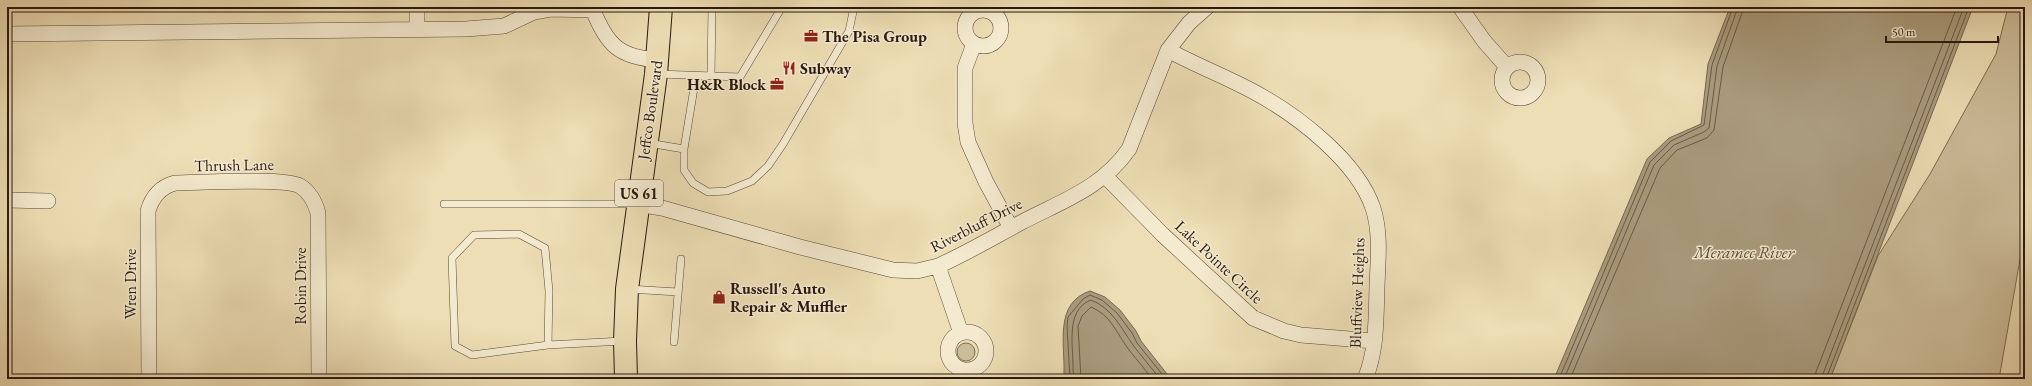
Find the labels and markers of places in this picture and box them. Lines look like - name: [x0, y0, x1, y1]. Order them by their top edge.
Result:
- place label: The Pisa Group: [822, 26, 927, 47]
- office icon: The Pisa Group: [803, 28, 819, 44]
- place label: Subway: [800, 58, 851, 79]
- restaurant icon: Subway: [781, 60, 797, 76]
- place label: H&R Block: [687, 74, 766, 95]
- office icon: H&R Block: [769, 76, 785, 92]
- place label: Russell's Auto Repair & Muffler: [730, 278, 848, 317]
- shop icon: Russell's Auto Repair & Muffler: [711, 289, 727, 305]

